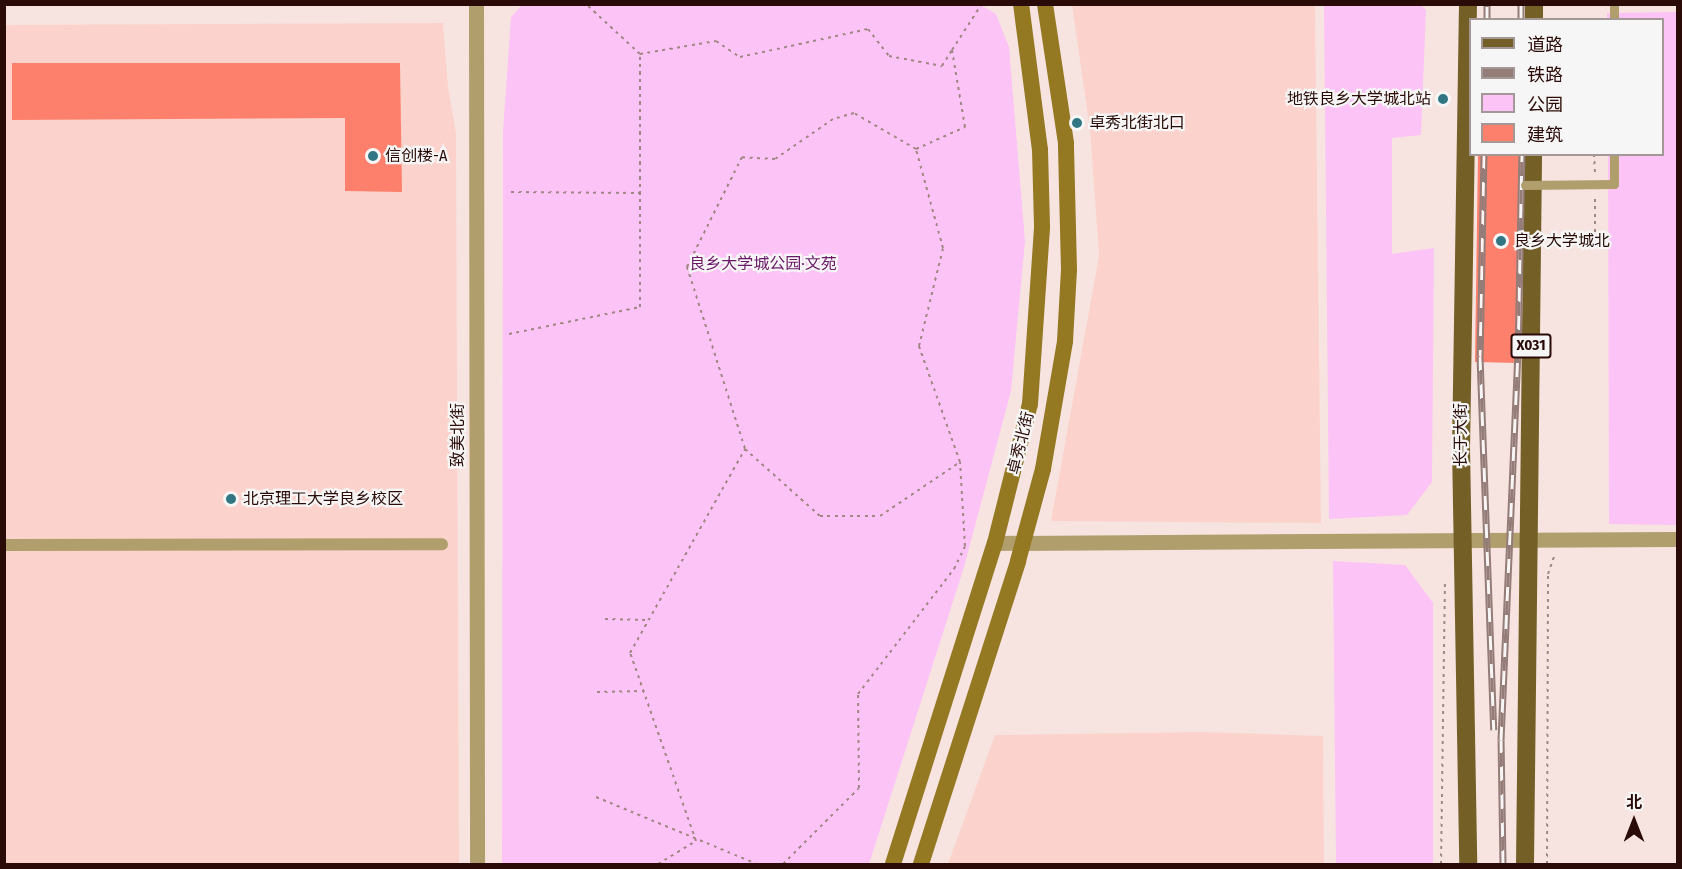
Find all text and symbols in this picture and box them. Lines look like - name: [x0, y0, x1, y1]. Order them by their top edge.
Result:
- legend: [1469, 18, 1664, 156]
- text: 道路: [1527, 34, 1563, 56]
- text: 铁路: [1527, 64, 1563, 86]
- place label: 地铁良乡大学城北站: [1287, 89, 1431, 109]
- marker: 地铁良乡大学城北站: [1436, 92, 1450, 106]
- text: 公园: [1527, 94, 1563, 116]
- place label: 卓秀北街北口: [1089, 113, 1185, 133]
- marker: 卓秀北街北口: [1070, 116, 1084, 130]
- text: 建筑: [1527, 124, 1563, 146]
- place label: 信创楼-A: [385, 146, 447, 166]
- marker: 信创楼-A: [366, 149, 380, 163]
- place label: 良乡大学城北: [1514, 231, 1610, 251]
- marker: 良乡大学城北: [1492, 232, 1510, 250]
- park label: 良乡大学城公园·文苑: [689, 254, 837, 274]
- road number: X031: [1510, 334, 1552, 358]
- street label: 致美北街: [448, 403, 468, 467]
- street label: 长于大街: [1451, 403, 1471, 467]
- street label: 卓秀北街: [1004, 410, 1038, 476]
- place label: 北京理工大学良乡校区: [243, 489, 403, 509]
- marker: 北京理工大学良乡校区: [224, 492, 238, 506]
- north arrow: [1604, 791, 1664, 851]
- text: 北: [1626, 793, 1642, 812]

